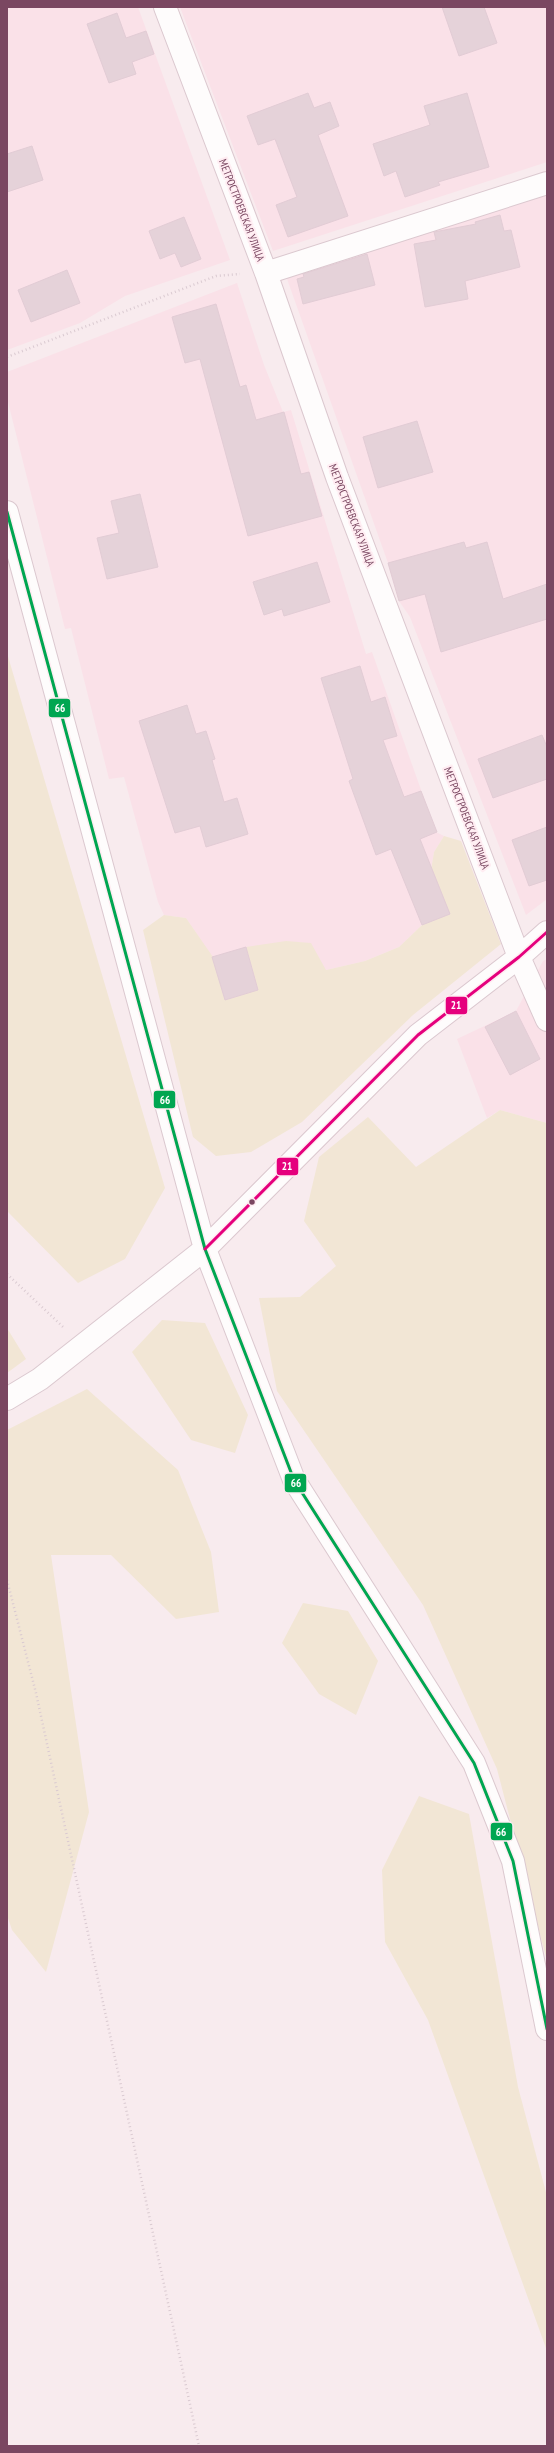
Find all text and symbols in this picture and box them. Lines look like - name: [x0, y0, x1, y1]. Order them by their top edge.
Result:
- street label: МЕТРОСТРОЕВСКАЯ УЛИЦА: [216, 157, 268, 264]
- street label: МЕТРОСТРОЕВСКАЯ УЛИЦА: [326, 462, 378, 569]
- line badge: 66: [48, 698, 71, 718]
- text: 66: [55, 701, 65, 715]
- street label: МЕТРОСТРОЕВСКАЯ УЛИЦА: [441, 765, 493, 872]
- line badge: 21: [445, 996, 468, 1015]
- text: 21: [451, 998, 461, 1012]
- line badge: 66: [153, 1090, 176, 1109]
- text: 66: [160, 1093, 170, 1107]
- line badge: 21: [276, 1157, 299, 1176]
- text: 21: [282, 1159, 292, 1173]
- unlabelled marker: [247, 1197, 257, 1207]
- line badge: 66: [284, 1473, 307, 1493]
- text: 66: [291, 1476, 301, 1490]
- line badge: 66: [490, 1822, 513, 1841]
- text: 66: [496, 1825, 506, 1839]

